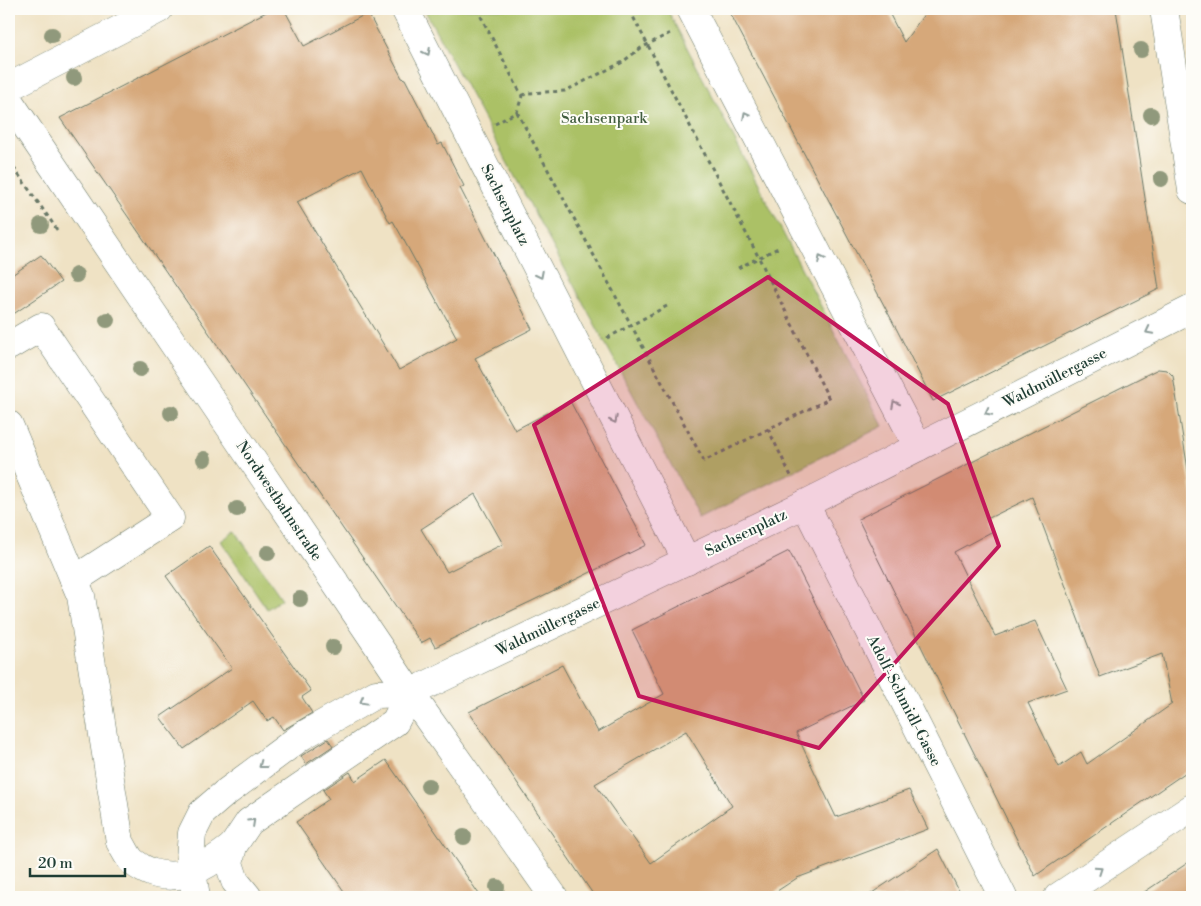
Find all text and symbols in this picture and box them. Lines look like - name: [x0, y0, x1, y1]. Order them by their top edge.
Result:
- one-way arrow: [421, 47, 431, 56]
- park label: Sachsenpark: [561, 109, 648, 128]
- one-way arrow: [742, 111, 752, 120]
- street label: Sachsenplatz: [476, 161, 534, 249]
- one-way arrow: [817, 256, 827, 265]
- one-way arrow: [534, 270, 545, 279]
- one-way arrow: [1145, 325, 1154, 335]
- street label: Waldmüllergasse: [999, 344, 1110, 413]
- one-way arrow: [891, 400, 901, 409]
- one-way arrow: [984, 406, 993, 416]
- one-way arrow: [608, 414, 618, 423]
- street label: Nordwestbahnstraße: [232, 437, 326, 565]
- street label: Sachsenplatz: [702, 505, 790, 561]
- street label: Waldmüllergasse: [492, 594, 603, 661]
- street label: Adolf-Schmidl-Gasse: [862, 631, 945, 770]
- one-way arrow: [359, 695, 368, 705]
- one-way arrow: [258, 759, 268, 768]
- one-way arrow: [246, 819, 255, 828]
- scale bar: [30, 846, 125, 878]
- text: 20 m: [38, 854, 73, 873]
- one-way arrow: [1093, 867, 1102, 877]

